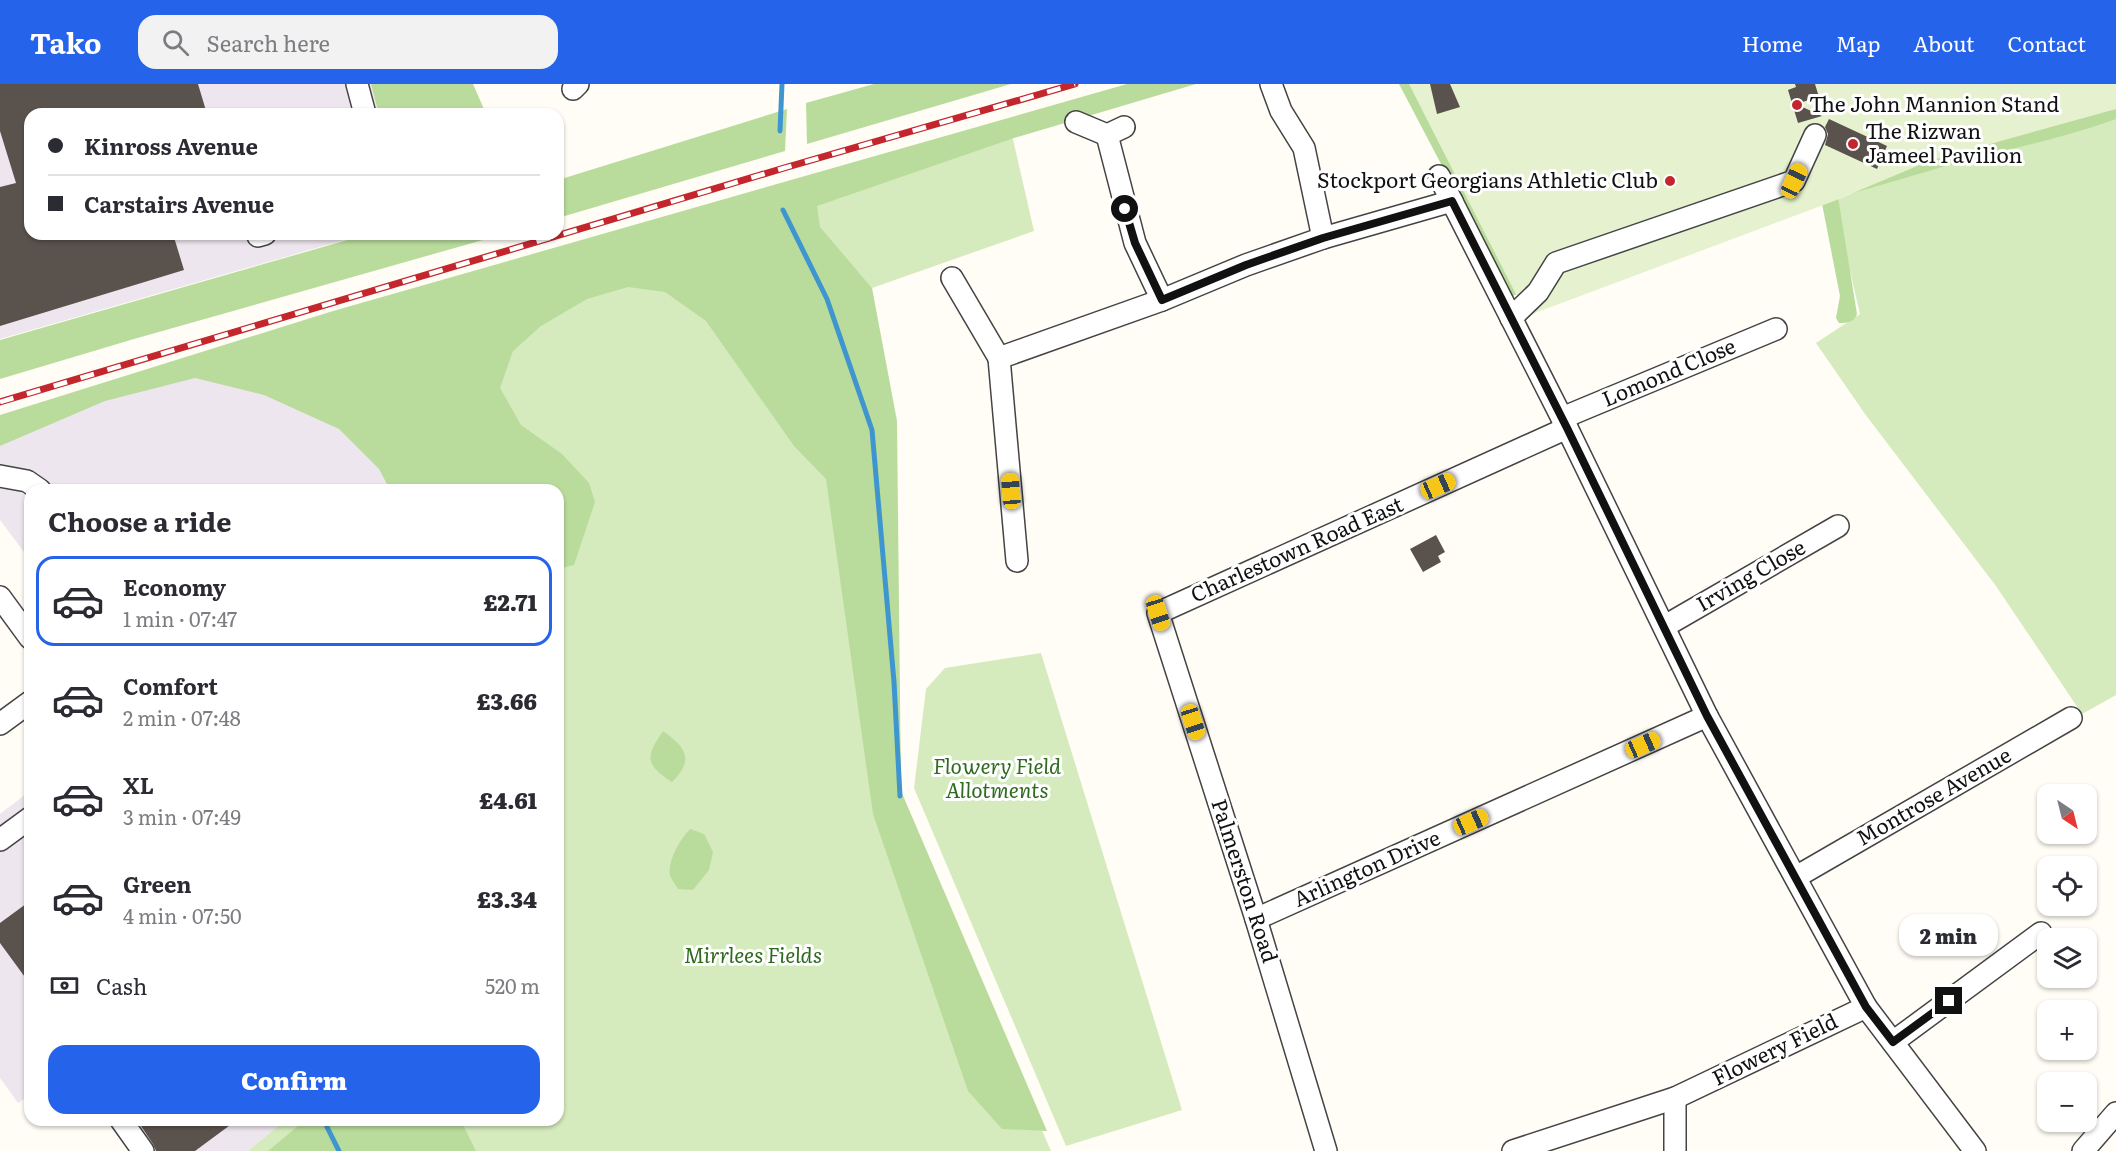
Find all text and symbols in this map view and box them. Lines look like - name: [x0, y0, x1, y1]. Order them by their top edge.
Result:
- search box: [138, 15, 558, 69]
- text: Tako: [30, 21, 102, 63]
- icon: search: [159, 26, 192, 59]
- text: Search here: [207, 26, 330, 59]
- text: Home: [1742, 27, 1803, 58]
- text: Map: [1836, 27, 1880, 58]
- text: About: [1913, 27, 1975, 58]
- text: Contact: [2008, 27, 2086, 58]
- place label: The John Mannion Stand: [1809, 87, 2060, 118]
- marker: The John Mannion Stand: [1790, 98, 1804, 112]
- place label: The Rizwan Jameel Pavilion: [1865, 114, 2023, 169]
- text: Kinross Avenue: [84, 129, 258, 162]
- marker: The Rizwan Jameel Pavilion: [1846, 137, 1860, 151]
- car: [1778, 161, 1810, 201]
- place label: Stockport Georgians Athletic Club: [1317, 163, 1658, 194]
- marker: Stockport Georgians Athletic Club: [1663, 174, 1677, 188]
- text: Carstairs Avenue: [84, 187, 274, 220]
- route start: [1111, 195, 1138, 222]
- street label: Lomond Close: [1596, 329, 1740, 413]
- car: [1418, 470, 1458, 502]
- car: [1000, 472, 1022, 510]
- street label: Charlestown Road East: [1185, 487, 1408, 609]
- text: Choose a ride: [48, 500, 231, 540]
- street label: Irving Close: [1689, 530, 1810, 618]
- text: Economy: [123, 570, 226, 603]
- icon: car: [51, 574, 105, 628]
- text: £2.71: [484, 585, 537, 618]
- car: [1144, 593, 1172, 633]
- text: 1 min · 07:47: [123, 603, 237, 633]
- text: Comfort: [123, 669, 218, 702]
- icon: car: [51, 673, 105, 727]
- text: £3.66: [476, 684, 537, 717]
- text: 2 min · 07:48: [123, 702, 241, 732]
- car: [1179, 702, 1207, 742]
- car: [1623, 729, 1663, 761]
- street label: Montrose Avenue: [1850, 738, 2016, 852]
- park label: Flowery Field Allotments: [933, 749, 1061, 804]
- text: XL: [123, 768, 154, 801]
- icon: car: [51, 772, 105, 826]
- text: £4.61: [479, 783, 537, 816]
- north arrow: [2037, 784, 2097, 844]
- map controls: [2037, 784, 2097, 1132]
- street label: Palmerston Road: [1205, 794, 1288, 966]
- text: 3 min · 07:49: [123, 801, 241, 831]
- car: [1451, 806, 1491, 838]
- street label: Arlington Drive: [1288, 820, 1445, 913]
- button: locate: [2037, 856, 2097, 916]
- text: Green: [123, 867, 192, 900]
- icon: car: [51, 871, 105, 925]
- text: £3.34: [477, 882, 537, 915]
- text: 4 min · 07:50: [123, 900, 242, 930]
- callout: 2 min: [1900, 914, 1998, 956]
- text: 2 min: [1920, 920, 1977, 950]
- button: layers: [2037, 928, 2097, 988]
- park label: Mirrlees Fields: [684, 938, 822, 969]
- icon: cash: [48, 969, 81, 1002]
- text: Cash: [96, 969, 147, 1002]
- text: 520 m: [485, 970, 540, 1000]
- route end: [1935, 987, 1962, 1014]
- button: +: [2037, 1000, 2097, 1060]
- street label: Flowery Field: [1706, 1004, 1842, 1092]
- button: Confirm: [48, 1045, 540, 1114]
- button: −: [2037, 1072, 2097, 1132]

